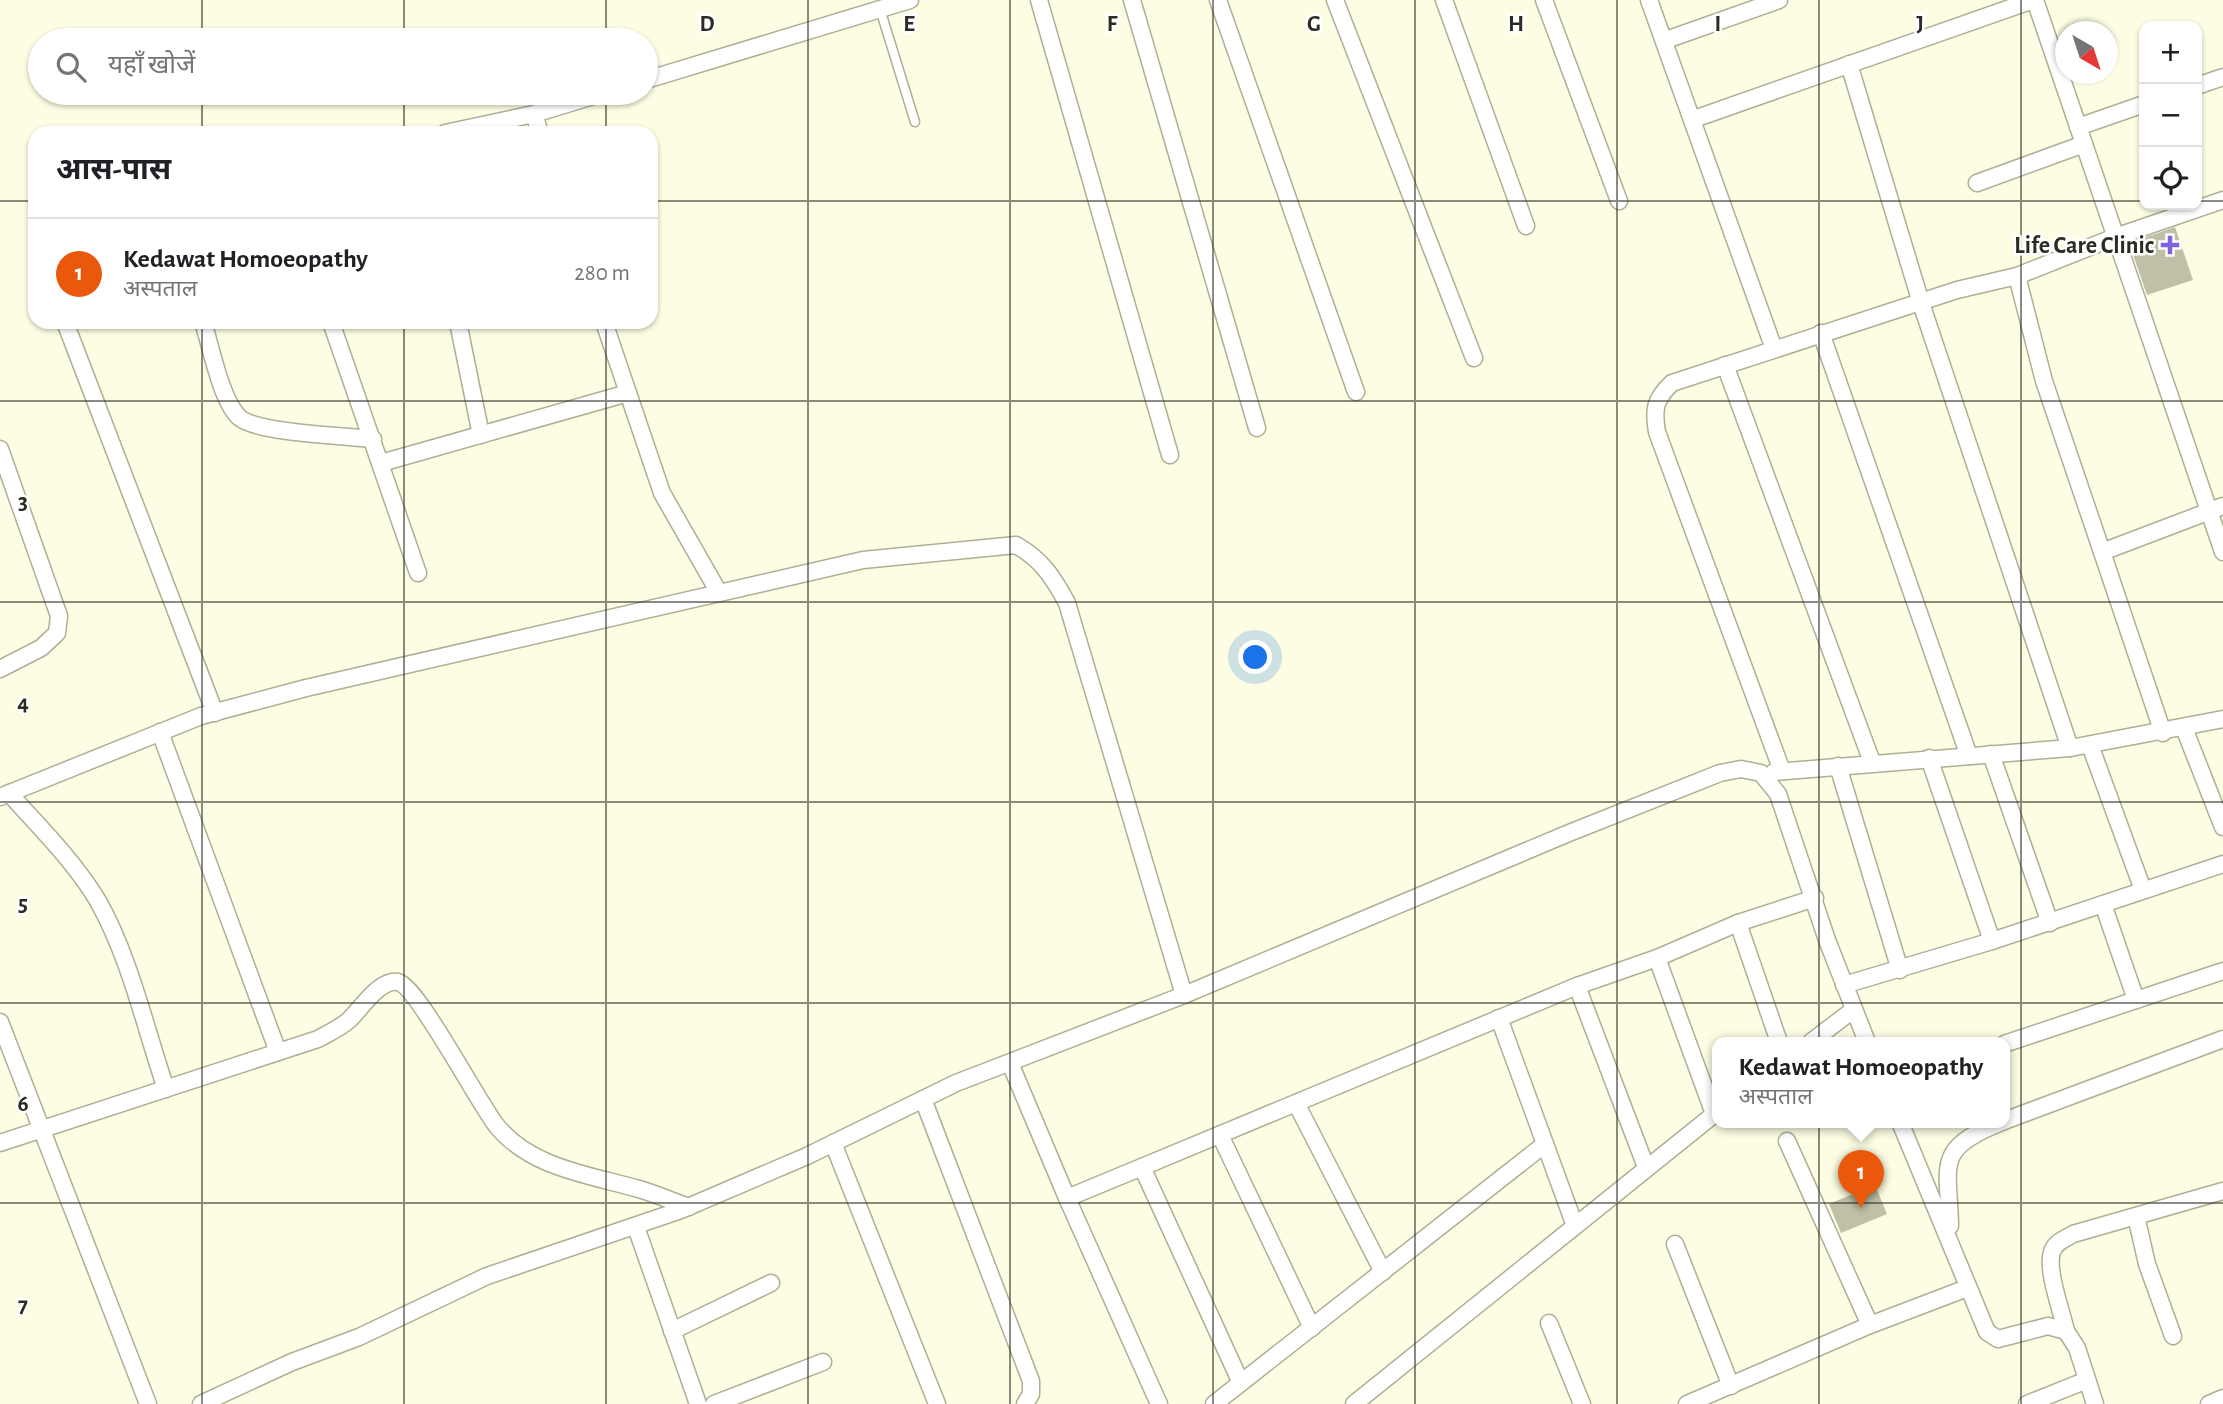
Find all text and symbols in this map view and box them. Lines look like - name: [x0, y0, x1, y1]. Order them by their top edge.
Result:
- text: D: [699, 13, 715, 36]
- text: E: [903, 13, 915, 36]
- text: F: [1107, 13, 1118, 36]
- text: G: [1307, 13, 1321, 36]
- text: H: [1508, 13, 1524, 36]
- text: I: [1715, 13, 1721, 36]
- text: J: [1916, 13, 1924, 36]
- north arrow: [2055, 21, 2118, 84]
- map controls: [2139, 21, 2202, 210]
- button: +: [2139, 21, 2202, 84]
- search box: [28, 28, 658, 105]
- icon: search: [52, 48, 90, 86]
- text: यहाँ खोजें: [108, 52, 195, 78]
- button: −: [2139, 84, 2202, 147]
- button: locate: [2139, 147, 2202, 210]
- text: आस-पास: [56, 155, 171, 185]
- place label: Life Care Clinic: [2014, 234, 2154, 258]
- marker: Life Care Clinic: [2160, 235, 2180, 255]
- text: Kedawat Homoeopathy: [123, 246, 368, 272]
- text: 1: [75, 262, 83, 285]
- text: 280 m: [574, 262, 630, 285]
- text: अस्पताल: [123, 278, 197, 301]
- text: 3: [18, 491, 28, 514]
- your location: [1238, 640, 1272, 674]
- text: 4: [17, 692, 29, 715]
- text: 5: [18, 893, 28, 916]
- popup: [1712, 1037, 2010, 1128]
- text: Kedawat Homoeopathy: [1739, 1054, 1983, 1080]
- text: अस्पताल: [1739, 1086, 1813, 1109]
- text: 6: [17, 1093, 29, 1116]
- pin: 1: [1838, 1150, 1884, 1208]
- text: 7: [18, 1294, 28, 1317]

